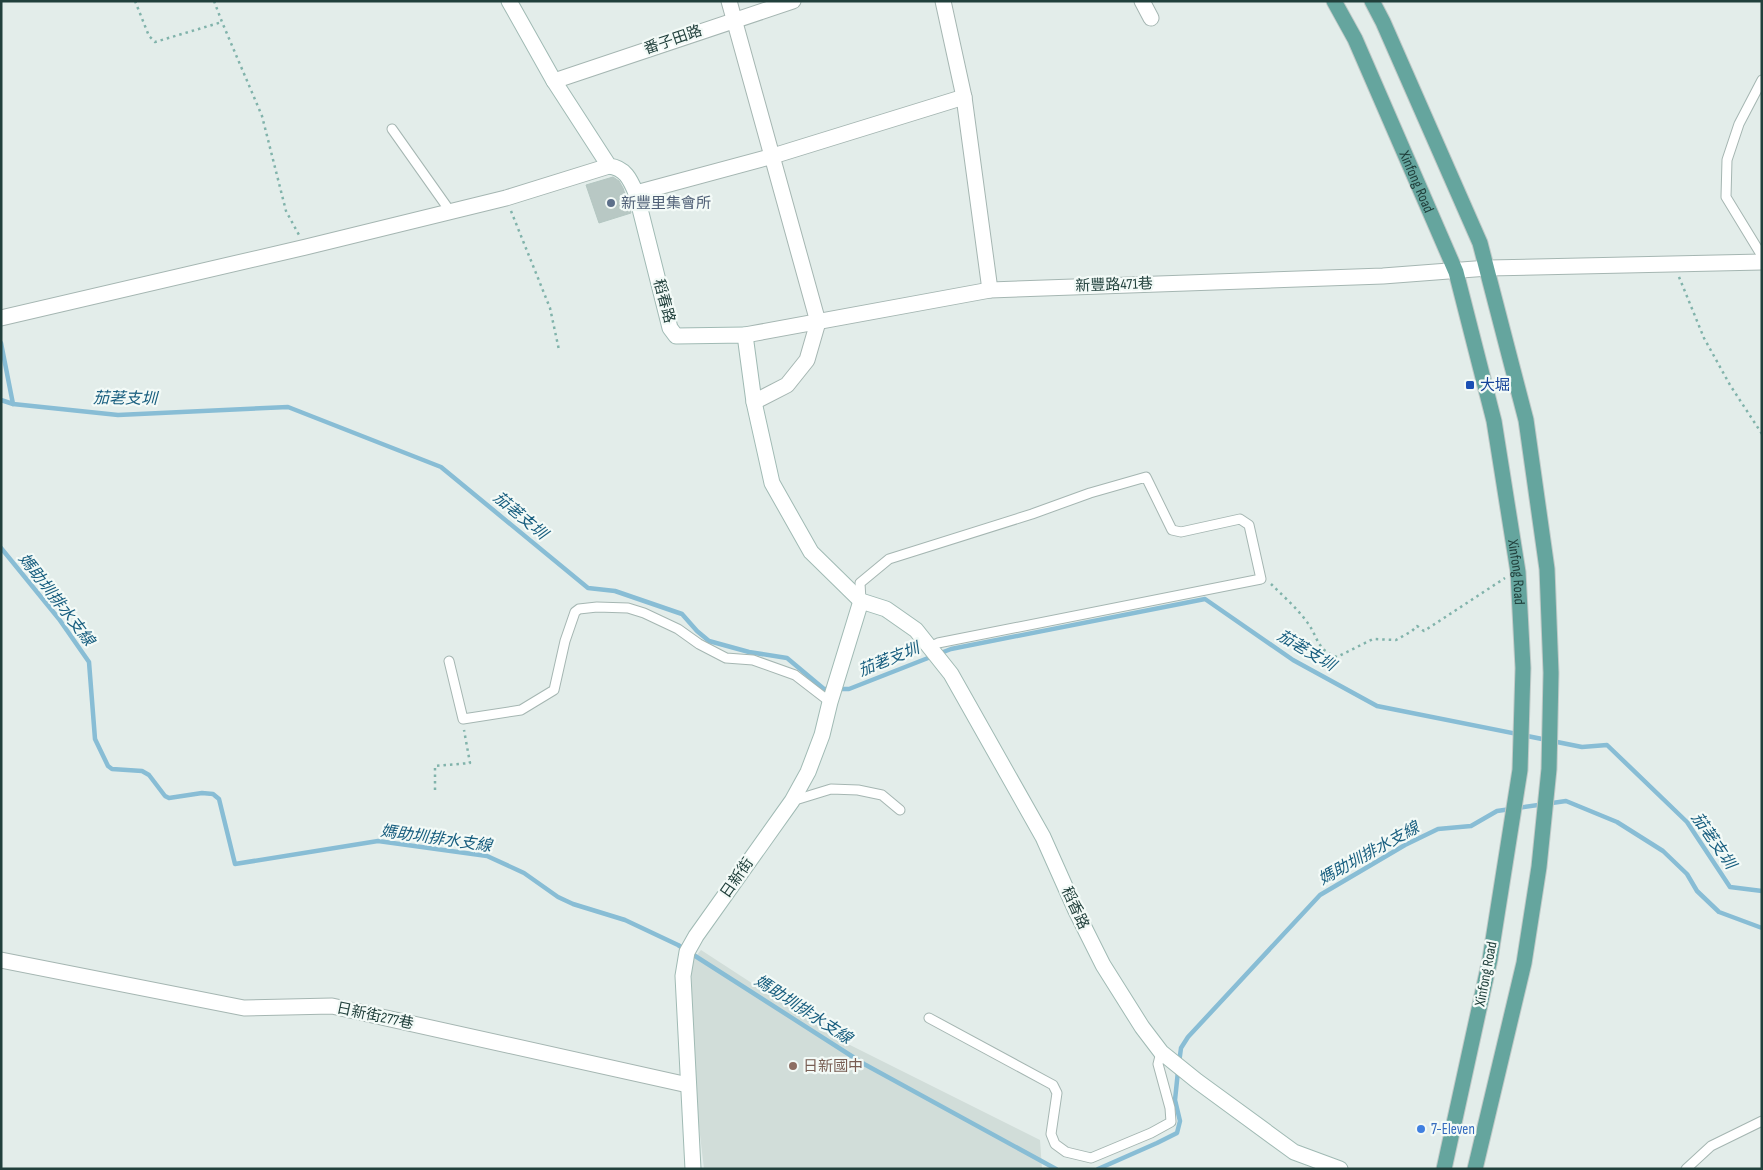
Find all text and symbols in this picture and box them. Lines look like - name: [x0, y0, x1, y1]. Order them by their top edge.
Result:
- street label: 番子田路: [642, 21, 704, 59]
- street label: Xinfong Road: [1395, 147, 1439, 216]
- place label: 新豐里集會所: [621, 194, 711, 213]
- marker: 新豐里集會所: [605, 197, 617, 209]
- street label: 新豐路471巷: [1075, 274, 1153, 296]
- street label: 稻春路: [649, 277, 679, 325]
- place label: 大堀: [1480, 376, 1510, 395]
- marker: 大堀: [1464, 379, 1476, 391]
- water label: 茄荖支圳: [93, 389, 159, 409]
- water label: 茄荖支圳: [489, 488, 552, 545]
- street label: Xinfong Road: [1503, 537, 1529, 605]
- water label: 媽助圳排水支線: [14, 550, 99, 652]
- water label: 茄荖支圳: [1274, 626, 1340, 677]
- water label: 茄荖支圳: [856, 638, 924, 681]
- water label: 茄荖支圳: [1687, 809, 1740, 874]
- water label: 媽助圳排水支線: [1315, 818, 1424, 889]
- water label: 媽助圳排水支線: [379, 822, 495, 856]
- street label: 日新街: [716, 854, 758, 902]
- street label: 稻香路: [1057, 884, 1093, 932]
- street label: Xinfong Road: [1470, 940, 1502, 1009]
- water label: 媽助圳排水支線: [751, 972, 857, 1050]
- street label: 日新街277巷: [335, 999, 415, 1033]
- place label: 日新國中: [803, 1057, 863, 1076]
- marker: 日新國中: [787, 1060, 799, 1072]
- place label: 7-Eleven: [1431, 1120, 1475, 1139]
- marker: 7-Eleven: [1415, 1123, 1427, 1135]

